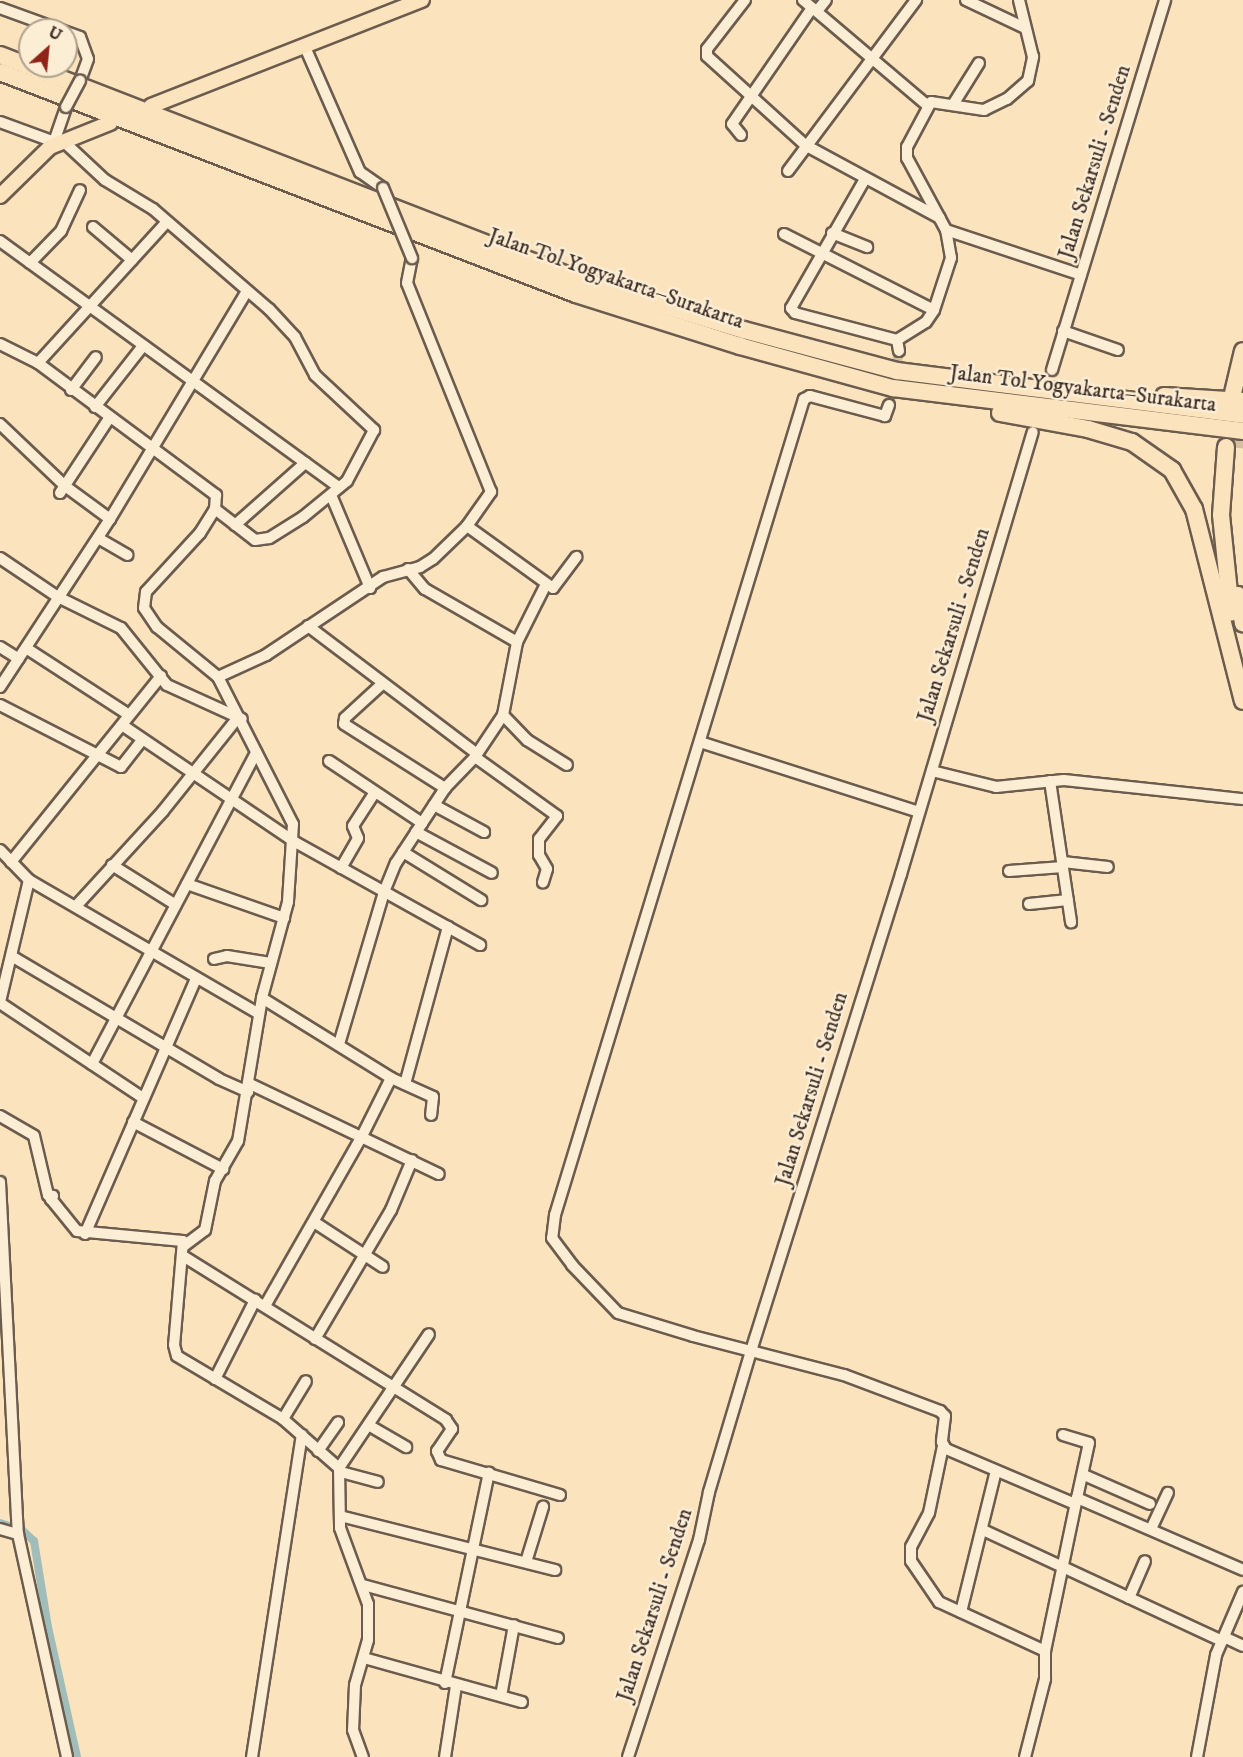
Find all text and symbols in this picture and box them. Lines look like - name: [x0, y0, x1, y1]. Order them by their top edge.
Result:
- north arrow: [18, 18, 78, 78]
- text: U: [45, 22, 65, 45]
- street label: Jalan Sekarsuli - Senden: [1053, 62, 1137, 262]
- street label: Jalan Tol Yogyakarta–Surakarta: [485, 223, 747, 335]
- street label: Jalan Tol Yogyakarta–Surakarta: [948, 360, 1218, 418]
- street label: Jalan Sekarsuli - Senden: [912, 525, 996, 725]
- street label: Jalan Sekarsuli - Senden: [770, 989, 854, 1189]
- street label: Jalan Sekarsuli - Senden: [612, 1505, 698, 1705]

